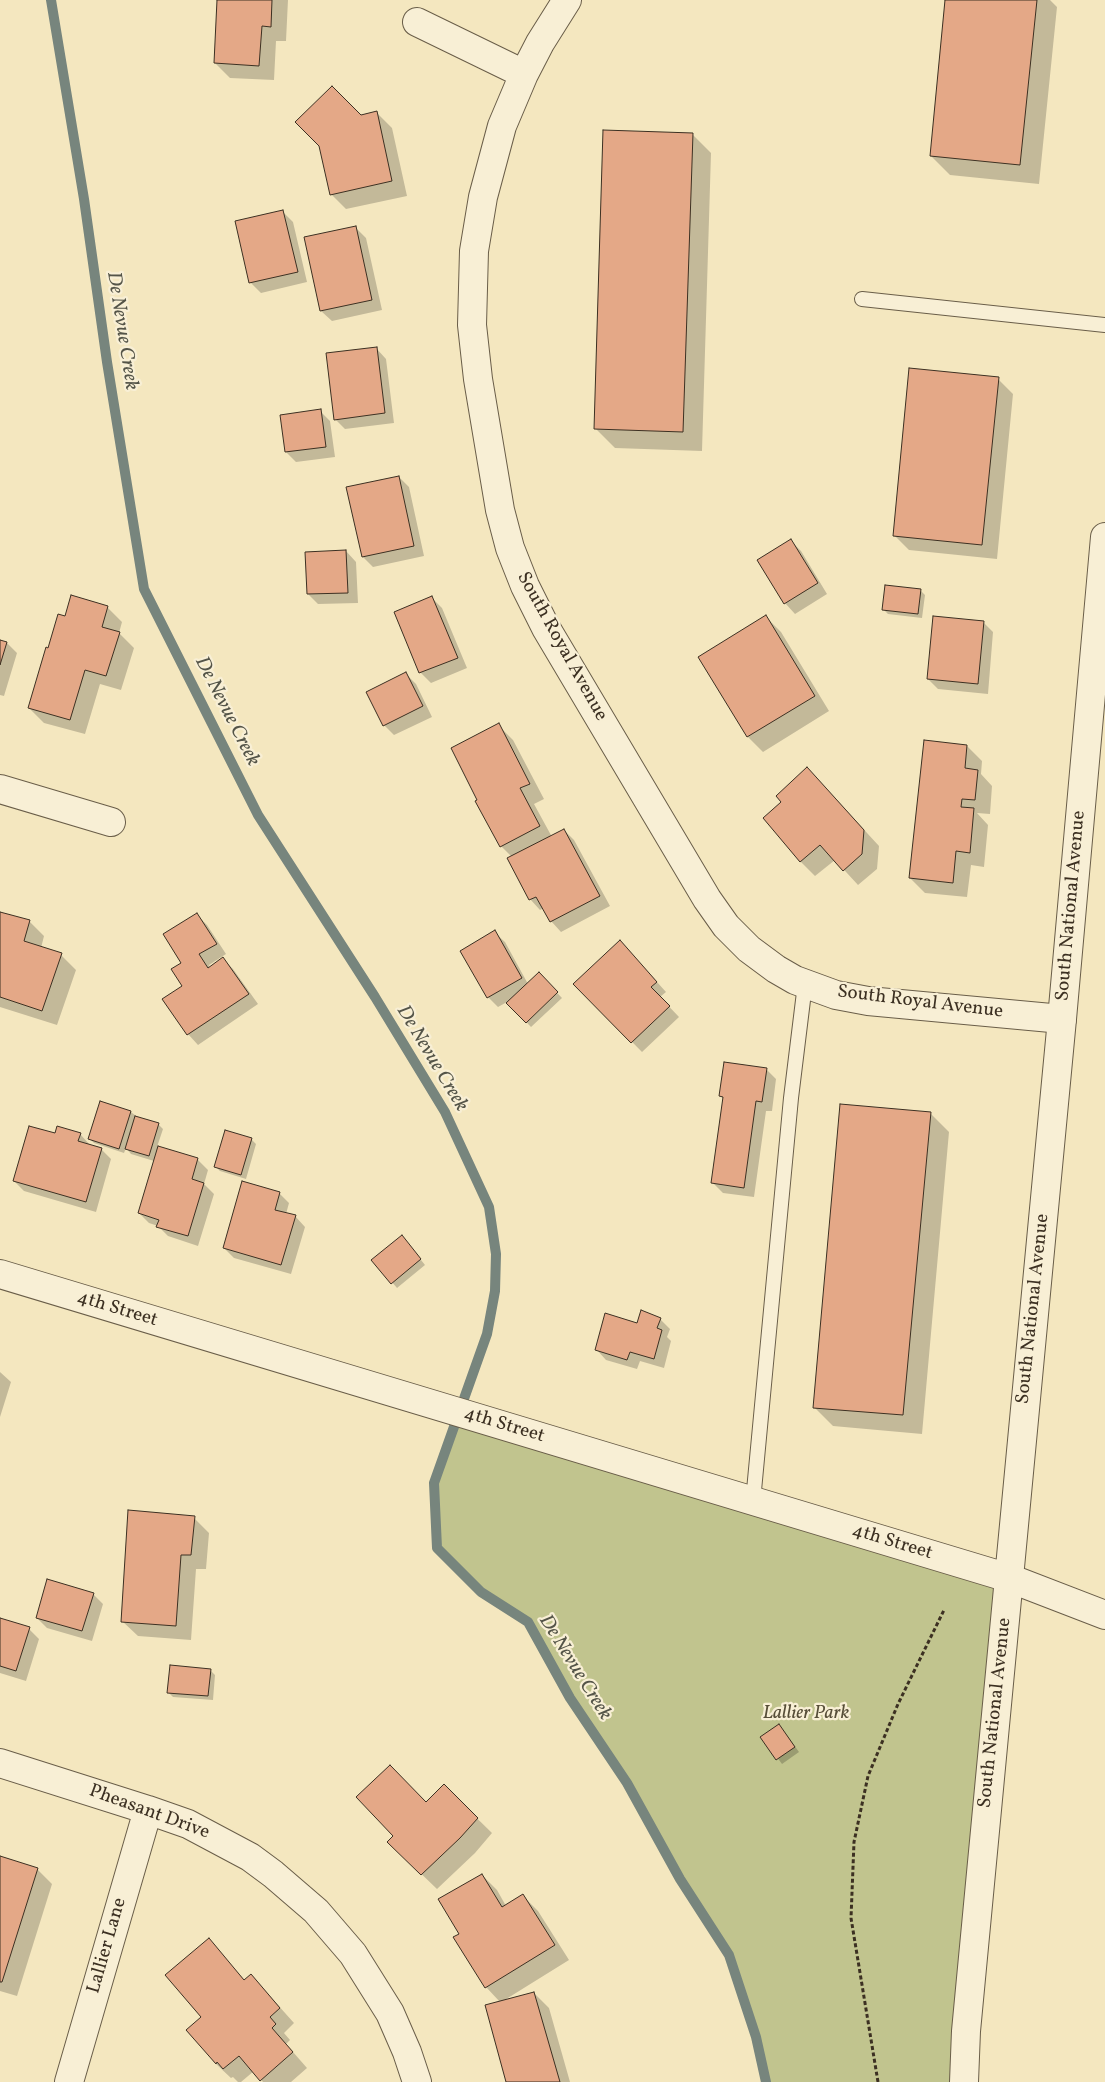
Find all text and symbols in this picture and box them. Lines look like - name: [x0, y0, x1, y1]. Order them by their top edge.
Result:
- water label: De Nevue Creek: [100, 270, 142, 392]
- street label: South Royal Avenue: [511, 568, 611, 726]
- water label: De Nevue Creek: [188, 653, 264, 771]
- street label: South National Avenue: [1052, 810, 1092, 1002]
- street label: South Royal Avenue: [836, 982, 1004, 1024]
- water label: De Nevue Creek: [390, 1001, 472, 1117]
- street label: South National Avenue: [1013, 1213, 1055, 1405]
- street label: 4th Street: [74, 1287, 160, 1333]
- street label: 4th Street: [461, 1403, 547, 1449]
- street label: 4th Street: [849, 1520, 935, 1566]
- water label: De Nevue Creek: [532, 1611, 616, 1725]
- street label: South National Avenue: [975, 1617, 1017, 1809]
- park label: Lallier Park: [763, 1704, 849, 1726]
- street label: Pheasant Drive: [86, 1781, 212, 1845]
- street label: Lallier Lane: [83, 1896, 133, 1996]

